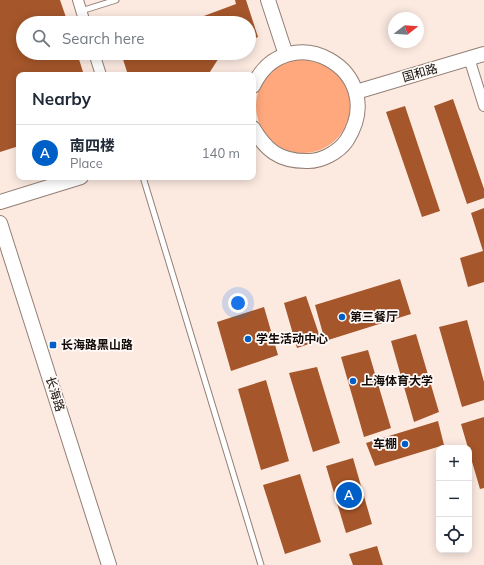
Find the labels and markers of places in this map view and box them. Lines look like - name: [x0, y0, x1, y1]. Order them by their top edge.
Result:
- place label: 第三餐厅: [350, 309, 398, 324]
- marker: 第三餐厅: [337, 312, 347, 322]
- place label: 学生活动中心: [256, 331, 328, 346]
- marker: 学生活动中心: [243, 334, 253, 344]
- place label: 长海路黑山路: [61, 337, 133, 352]
- marker: 长海路黑山路: [48, 340, 58, 350]
- place label: 上海体育大学: [361, 373, 433, 388]
- marker: 上海体育大学: [348, 376, 358, 386]
- place label: 车棚: [373, 436, 397, 451]
- marker: 车棚: [400, 439, 410, 449]
- pin: A: [336, 480, 362, 510]

